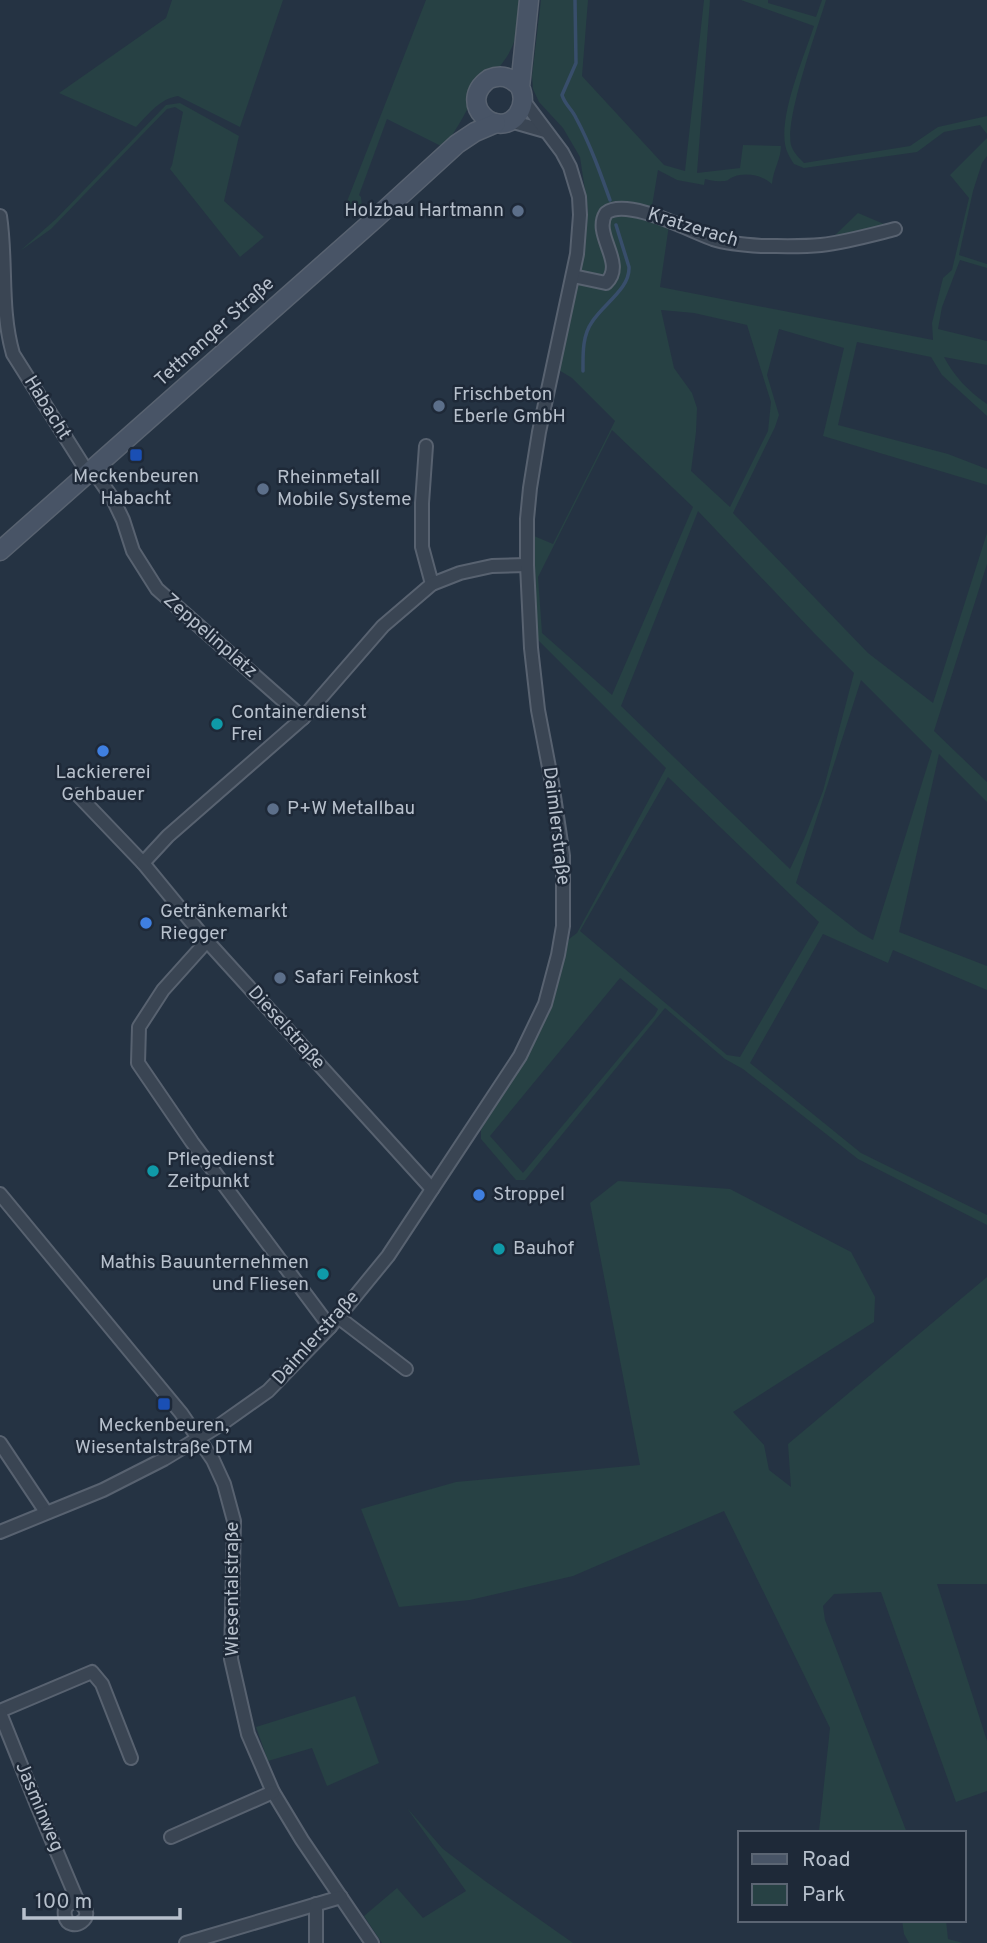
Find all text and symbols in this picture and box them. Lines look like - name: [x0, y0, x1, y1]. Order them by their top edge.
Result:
- place label: Holzbau Hartmann: [344, 199, 504, 223]
- marker: Holzbau Hartmann: [510, 203, 526, 219]
- street label: Kratzerach: [645, 203, 741, 253]
- street label: Tettnanger Straße: [150, 272, 280, 392]
- street label: Habacht: [18, 372, 76, 444]
- place label: Frischbeton Eberle GmbH: [453, 383, 566, 429]
- marker: Frischbeton Eberle GmbH: [431, 398, 447, 414]
- marker: Meckenbeuren Habacht: [128, 447, 144, 463]
- place label: Meckenbeuren Habacht: [73, 465, 199, 511]
- place label: Rheinmetall Mobile Systeme: [277, 466, 411, 512]
- marker: Rheinmetall Mobile Systeme: [255, 481, 271, 497]
- street label: Zeppelinplatz: [158, 589, 262, 683]
- place label: Containerdienst Frei: [231, 701, 367, 747]
- marker: Containerdienst Frei: [209, 716, 225, 732]
- marker: Lackiererei Gehbauer: [95, 743, 111, 759]
- place label: Lackiererei Gehbauer: [55, 761, 151, 807]
- street label: Daimlerstraße: [537, 765, 575, 887]
- place label: P+W Metallbau: [287, 797, 415, 821]
- marker: P+W Metallbau: [265, 801, 281, 817]
- place label: Getränkemarkt Riegger: [160, 900, 288, 946]
- marker: Getränkemarkt Riegger: [138, 915, 154, 931]
- place label: Safari Feinkost: [294, 966, 419, 990]
- marker: Safari Feinkost: [272, 970, 288, 986]
- street label: Dieselstraße: [242, 981, 330, 1075]
- place label: Pflegedienst Zeitpunkt: [167, 1148, 275, 1194]
- marker: Pflegedienst Zeitpunkt: [145, 1163, 161, 1179]
- place label: Stroppel: [493, 1183, 565, 1207]
- marker: Stroppel: [471, 1187, 487, 1203]
- place label: Bauhof: [513, 1237, 575, 1261]
- marker: Bauhof: [491, 1241, 507, 1257]
- place label: Mathis Bauunternehmen und Fliesen: [100, 1251, 309, 1297]
- marker: Mathis Bauunternehmen und Fliesen: [315, 1266, 331, 1282]
- street label: Daimlerstraße: [267, 1286, 365, 1390]
- marker: Meckenbeuren, Wiesentalstraße DTM: [156, 1396, 172, 1412]
- place label: Meckenbeuren, Wiesentalstraße DTM: [75, 1414, 253, 1460]
- street label: Wiesentalstraße: [221, 1521, 245, 1657]
- street label: Jasminweg: [9, 1758, 69, 1856]
- legend: [738, 1831, 966, 1922]
- text: Road: [802, 1847, 851, 1874]
- scale bar: [24, 1876, 180, 1920]
- text: Park: [802, 1882, 845, 1909]
- text: 100 m: [35, 1889, 92, 1916]

